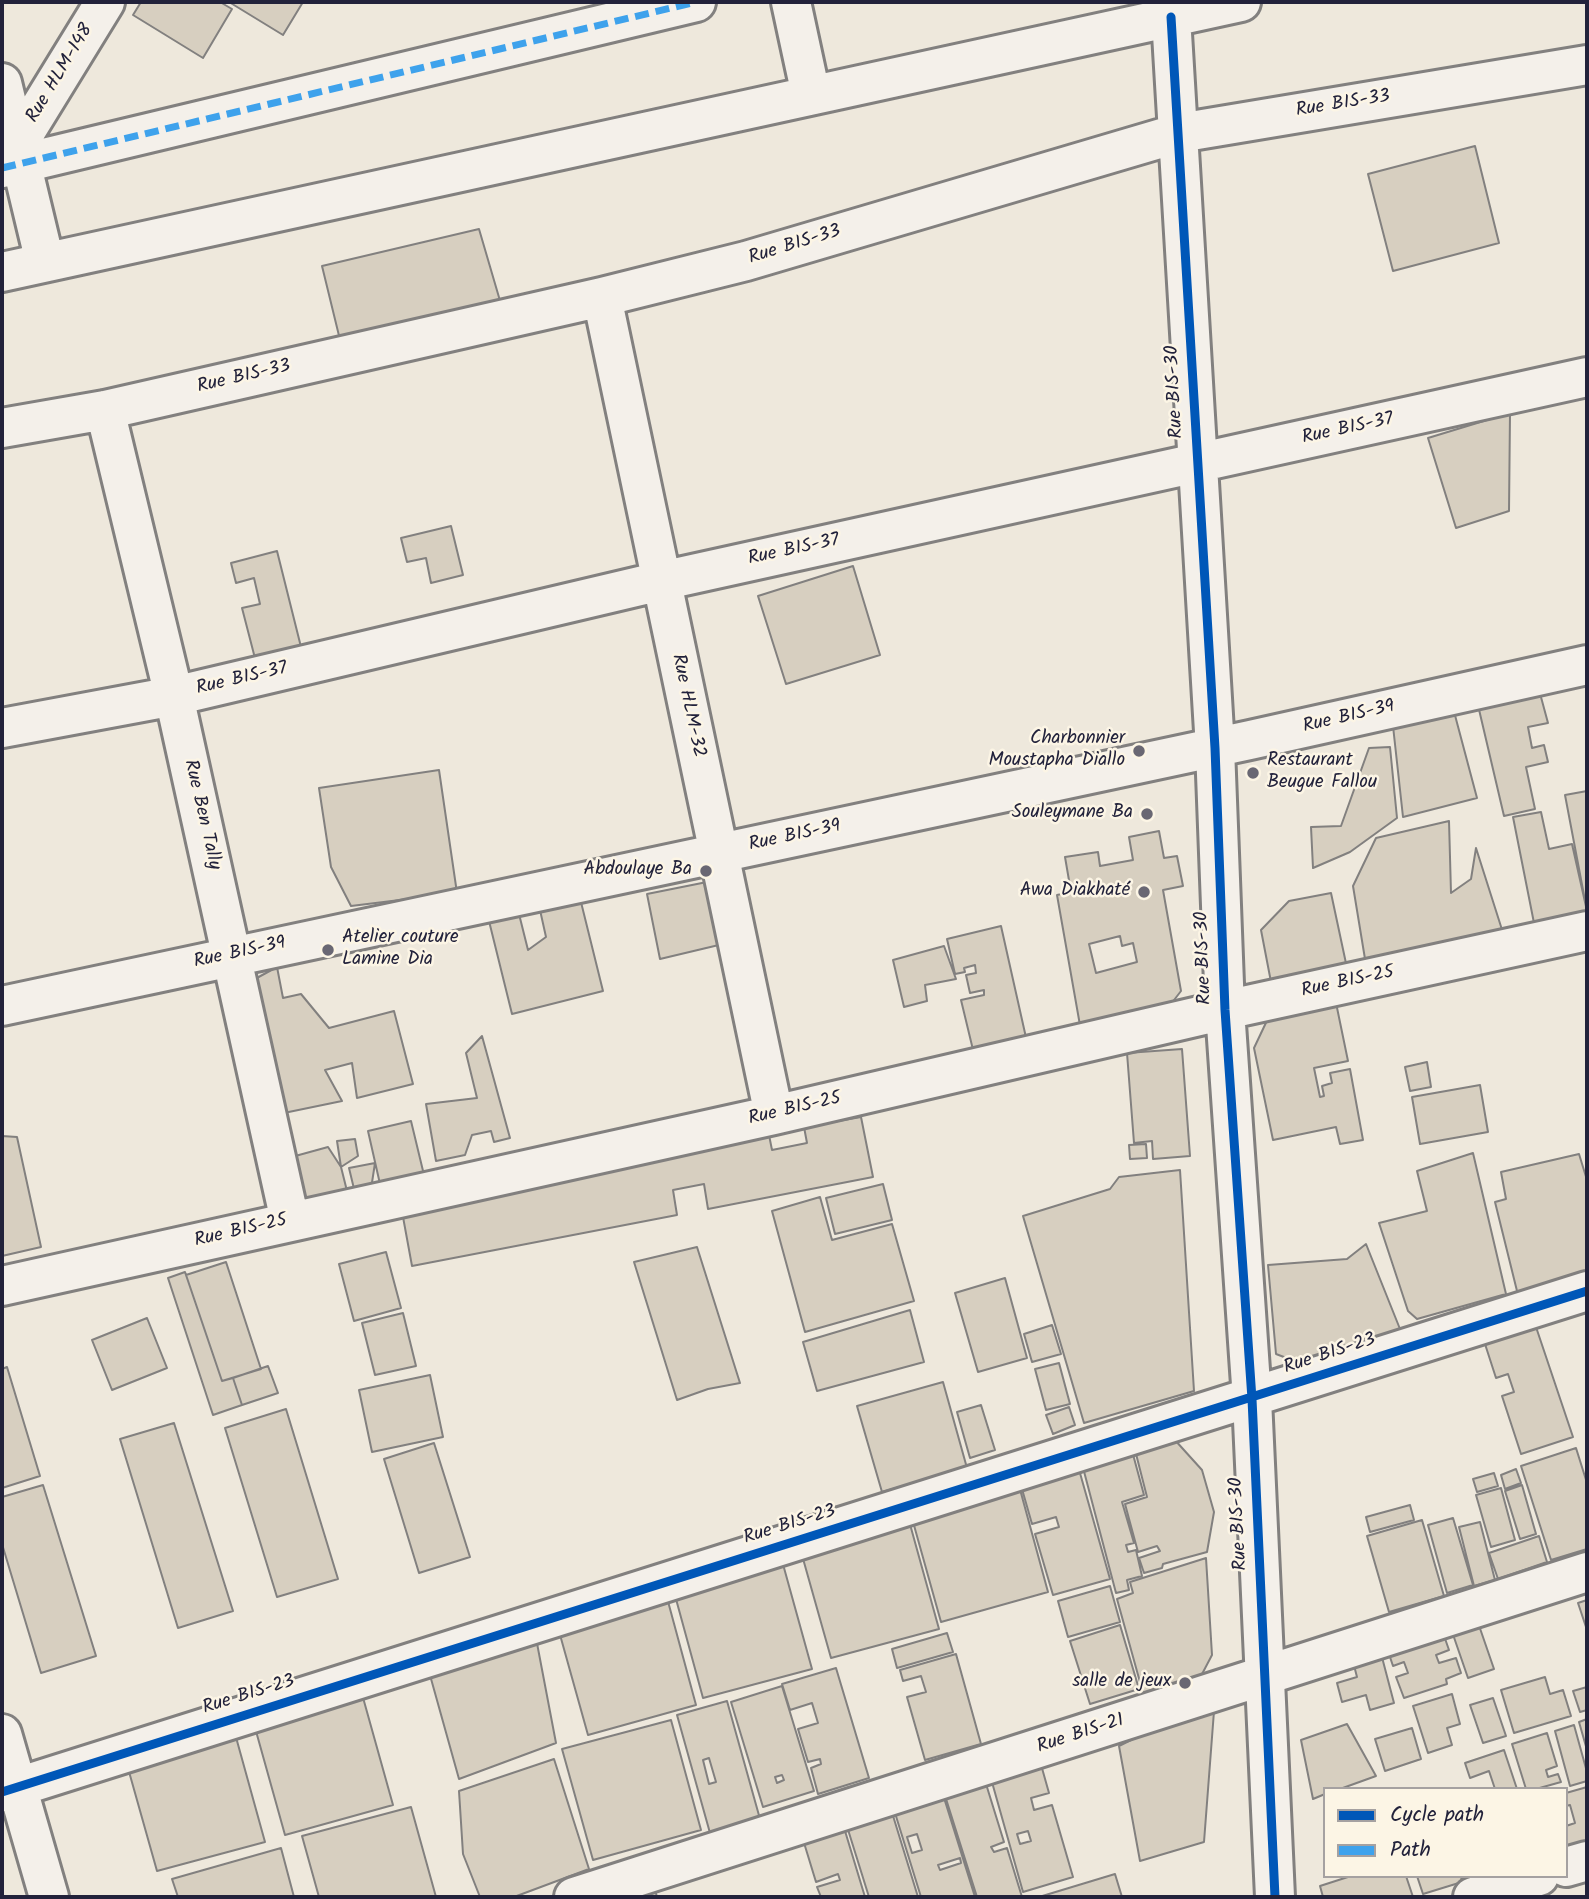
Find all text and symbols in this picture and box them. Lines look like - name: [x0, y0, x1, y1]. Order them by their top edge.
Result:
- street label: Rue HLM-148: [23, 21, 99, 127]
- street label: Rue BIS-33: [1294, 86, 1392, 124]
- street label: Rue BIS-33: [746, 221, 844, 271]
- street label: Rue BIS-30: [1162, 345, 1190, 439]
- street label: Rue BIS-33: [195, 356, 293, 400]
- street label: Rue BIS-37: [1300, 409, 1396, 451]
- street label: Rue BIS-37: [746, 530, 842, 572]
- street label: Rue HLM-32: [665, 652, 709, 760]
- street label: Rue BIS-37: [194, 658, 290, 702]
- street label: Rue BIS-39: [1301, 696, 1397, 740]
- place label: Charbonnier Moustapha Diallo: [989, 729, 1125, 773]
- marker: Charbonnier Moustapha Diallo: [1131, 743, 1147, 759]
- place label: Restaurant Beugue Fallou: [1267, 751, 1377, 795]
- street label: Rue Ben Tally: [177, 758, 225, 872]
- marker: Restaurant Beugue Fallou: [1245, 765, 1261, 781]
- place label: Souleymane Ba: [1012, 803, 1133, 825]
- marker: Souleymane Ba: [1139, 806, 1155, 822]
- street label: Rue BIS-39: [747, 816, 843, 858]
- place label: Abdoulaye Ba: [584, 860, 692, 882]
- marker: Abdoulaye Ba: [698, 863, 714, 879]
- place label: Awa Diakhaté: [1020, 881, 1130, 903]
- marker: Awa Diakhaté: [1136, 884, 1152, 900]
- street label: Rue BIS-30: [1192, 911, 1218, 1005]
- place label: Atelier couture Lamine Dia: [342, 928, 459, 972]
- street label: Rue BIS-39: [192, 933, 288, 975]
- marker: Atelier couture Lamine Dia: [320, 942, 336, 958]
- street label: Rue BIS-25: [1299, 962, 1397, 1004]
- street label: Rue BIS-25: [746, 1088, 844, 1132]
- street label: Rue BIS-25: [192, 1210, 290, 1254]
- street label: Rue BIS-23: [1281, 1329, 1379, 1381]
- street label: Rue BIS-30: [1226, 1477, 1254, 1571]
- street label: Rue BIS-23: [741, 1501, 839, 1551]
- street label: Rue BIS-23: [200, 1671, 298, 1721]
- place label: salle de jeux: [1072, 1672, 1171, 1694]
- marker: salle de jeux: [1177, 1675, 1193, 1691]
- street label: Rue BIS-21: [1035, 1710, 1127, 1760]
- legend: [1323, 1787, 1568, 1878]
- text: Cycle path: [1390, 1799, 1484, 1832]
- text: Path: [1390, 1834, 1431, 1867]

